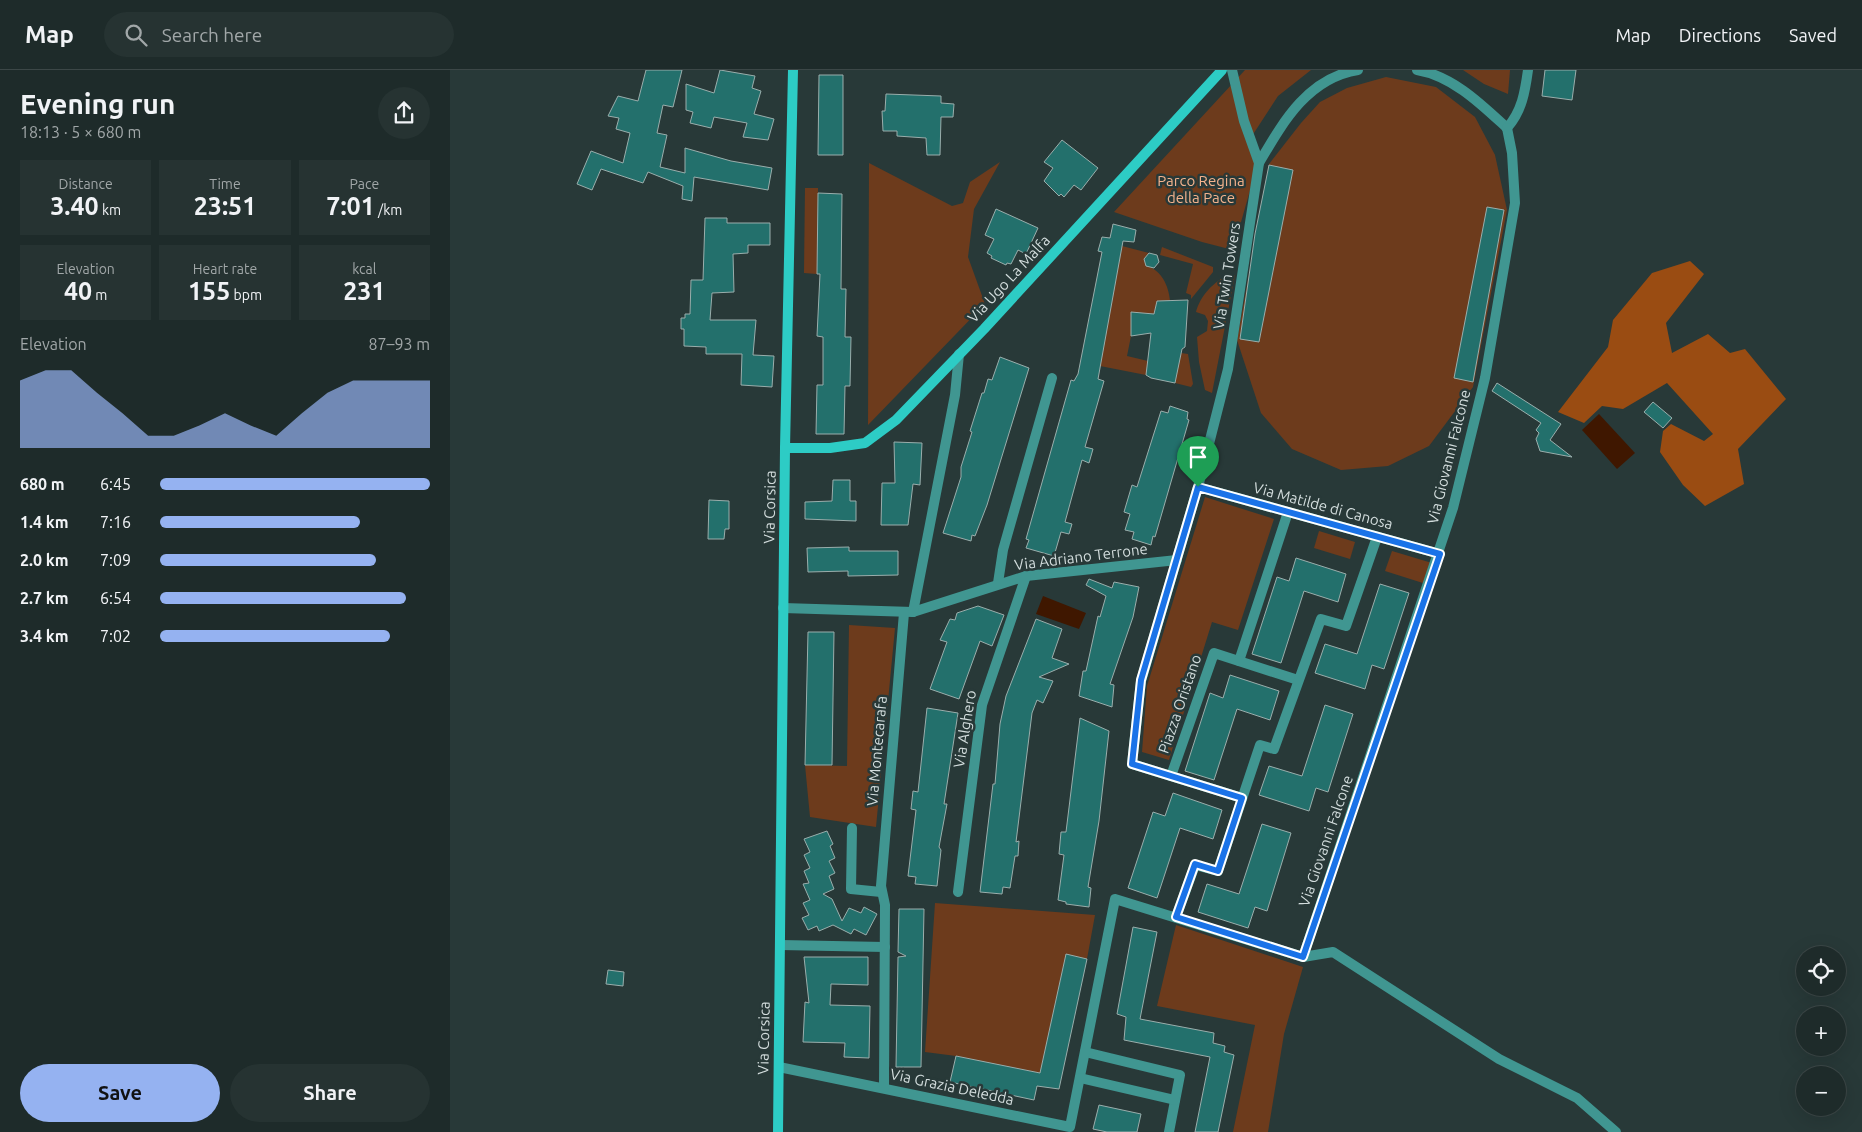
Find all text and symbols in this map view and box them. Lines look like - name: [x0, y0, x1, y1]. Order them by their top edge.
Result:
- search box: [104, 12, 454, 57]
- text: Map: [25, 21, 74, 48]
- icon: search: [122, 21, 150, 49]
- text: Search here: [162, 24, 262, 46]
- text: Map: [1615, 25, 1651, 45]
- text: Directions: [1679, 25, 1761, 45]
- text: Saved: [1789, 25, 1837, 45]
- button: share: [378, 87, 430, 139]
- text: Evening run: [20, 88, 175, 119]
- text: 18:13 · 5 × 680 m: [20, 123, 141, 141]
- park label: Parco Regina della Pace: [1157, 172, 1245, 206]
- text: Distance: [59, 176, 113, 192]
- text: Time: [209, 176, 241, 192]
- text: Pace: [350, 176, 379, 192]
- text: 3.40: [50, 192, 99, 220]
- text: 23:51: [194, 192, 256, 220]
- text: 7:01: [326, 192, 375, 220]
- text: km: [99, 202, 121, 218]
- text: /km: [375, 202, 402, 218]
- street label: Via Twin Towers: [1210, 221, 1243, 331]
- street label: Via Ugo La Malfa: [964, 232, 1053, 326]
- text: Elevation: [56, 261, 115, 277]
- text: Heart rate: [193, 261, 257, 277]
- text: kcal: [352, 261, 376, 277]
- text: 40: [64, 277, 92, 305]
- text: 155: [188, 277, 230, 305]
- text: 231: [343, 277, 385, 305]
- text: m: [92, 287, 107, 303]
- text: bpm: [230, 287, 262, 303]
- text: Elevation: [20, 335, 87, 353]
- text: 87–93 m: [368, 335, 430, 353]
- street label: Via Giovanni Falcone: [1424, 388, 1473, 526]
- pin: [1177, 436, 1219, 487]
- icon: arrive: [1184, 443, 1212, 471]
- street label: Via Corsica: [760, 470, 779, 544]
- text: 680 m: [20, 475, 65, 493]
- text: 6:45: [100, 475, 131, 493]
- street label: Via Matilde di Canosa: [1251, 479, 1395, 532]
- text: 1.4 km: [20, 513, 69, 531]
- text: 7:16: [100, 513, 131, 531]
- street label: Via Adriano Terrone: [1013, 540, 1148, 573]
- text: 2.0 km: [20, 551, 69, 569]
- text: 7:09: [100, 551, 131, 569]
- text: 2.7 km: [20, 589, 69, 607]
- text: 6:54: [100, 589, 131, 607]
- text: 3.4 km: [20, 627, 69, 645]
- text: 7:02: [100, 627, 131, 645]
- street label: Piazza Oristano: [1155, 652, 1204, 756]
- street label: Via Alghero: [950, 689, 979, 769]
- street label: Via Montecarafa: [863, 695, 890, 807]
- street label: Via Giovanni Falcone: [1295, 773, 1356, 909]
- map controls: [1796, 946, 1846, 1116]
- button: locate: [1796, 946, 1846, 996]
- street label: Via Corsica: [754, 1001, 773, 1075]
- button: +: [1796, 1006, 1846, 1056]
- button: Save: [20, 1064, 220, 1122]
- button: Share: [230, 1064, 430, 1122]
- street label: Via Grazia Deledda: [889, 1065, 1016, 1108]
- button: −: [1796, 1066, 1846, 1116]

